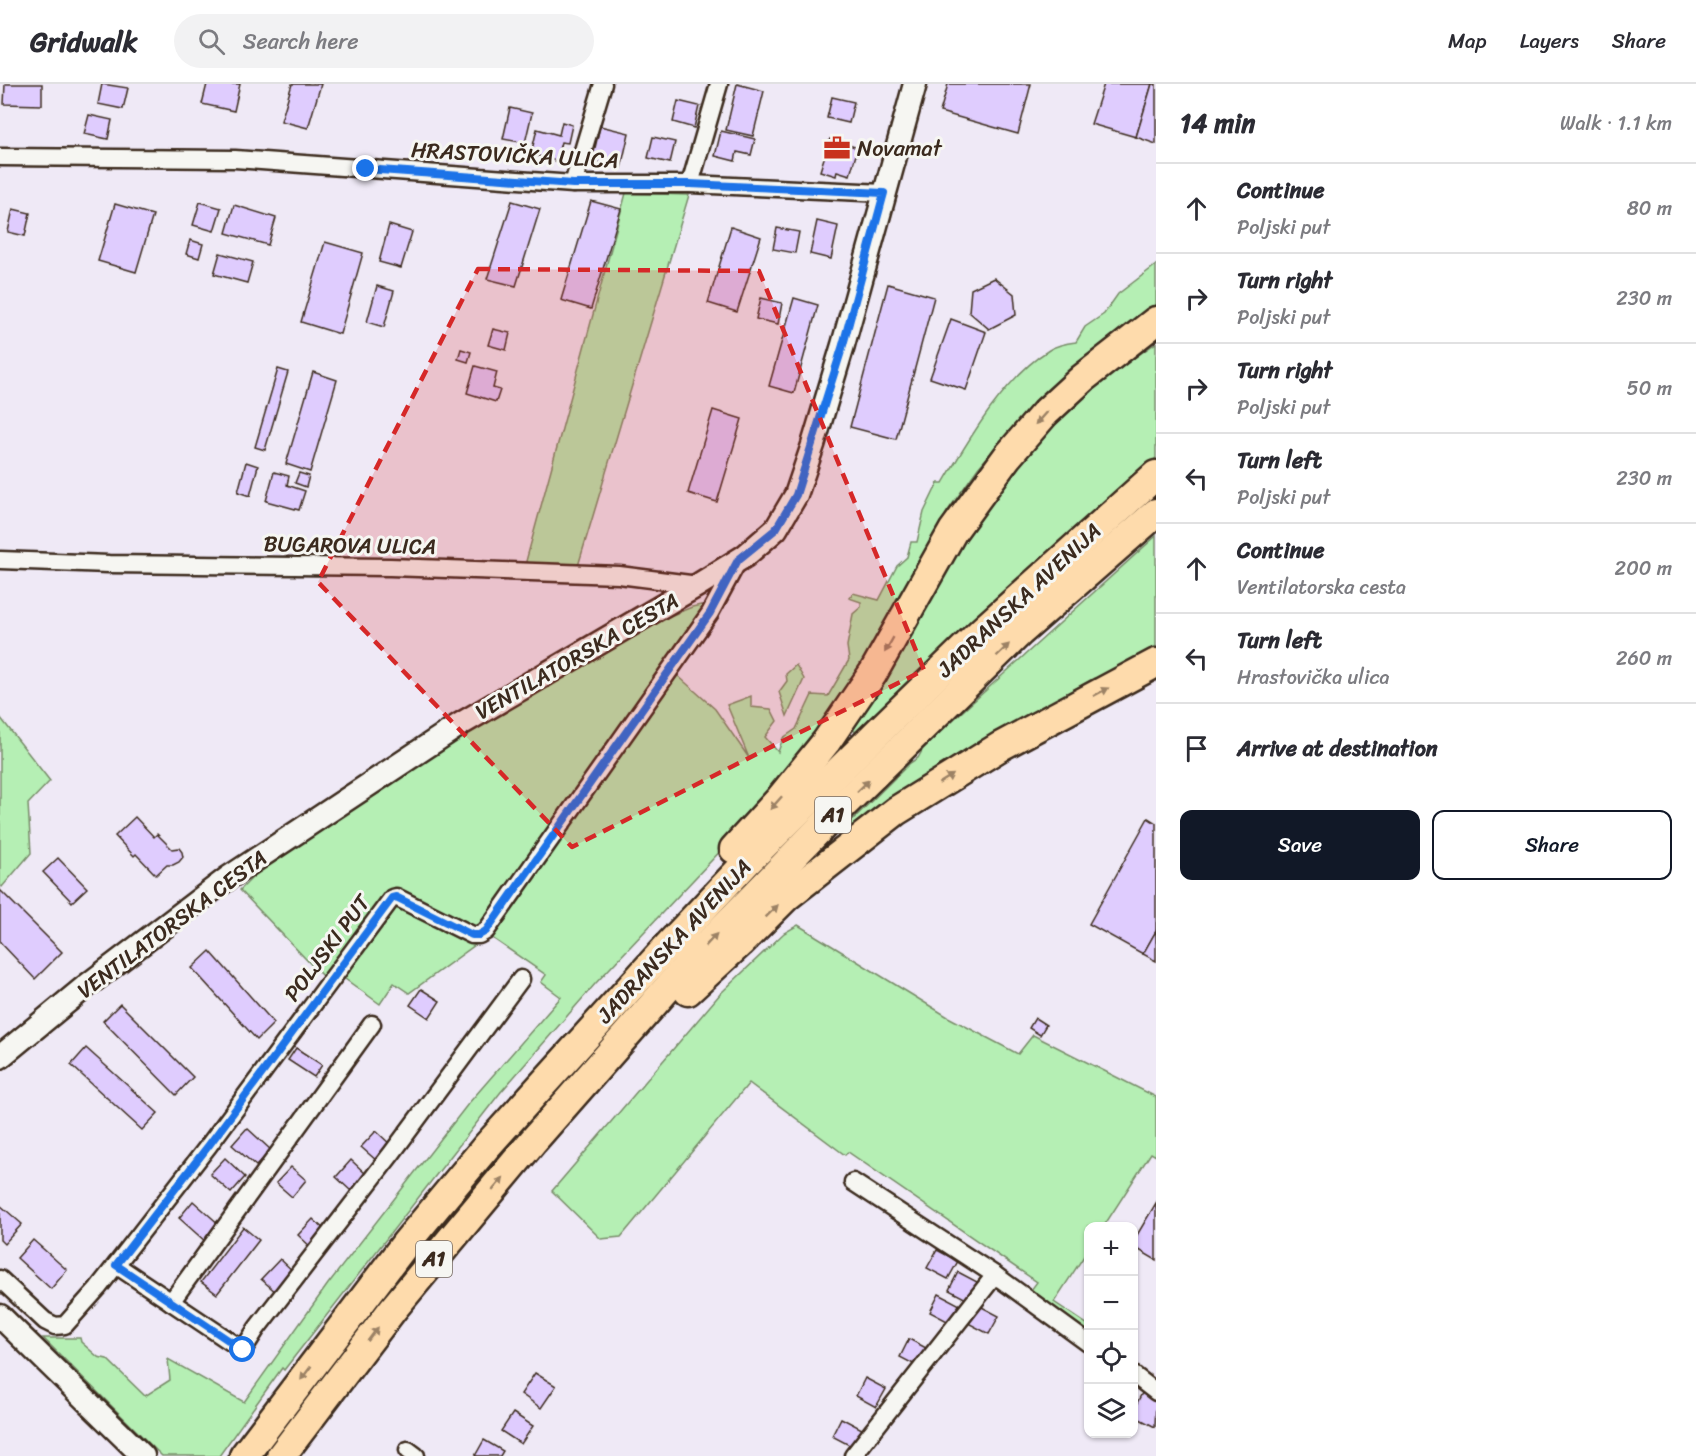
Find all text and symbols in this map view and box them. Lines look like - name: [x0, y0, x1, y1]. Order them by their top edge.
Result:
- search box: [174, 14, 594, 68]
- text: Gridwalk: [30, 17, 138, 66]
- text: Search here: [243, 22, 359, 61]
- text: Map: [1448, 22, 1487, 60]
- text: Layers: [1520, 22, 1579, 60]
- text: Share: [1612, 22, 1666, 60]
- icon: search: [195, 25, 228, 58]
- text: 14 min: [1180, 100, 1255, 146]
- text: Walk · 1.1 km: [1560, 106, 1672, 141]
- place label: Novamat: [857, 129, 943, 168]
- street label: HRASTOVIČKA ULICA: [410, 130, 620, 180]
- office icon: Novamat: [822, 133, 852, 163]
- route end: [352, 155, 378, 181]
- text: Continue: [1237, 171, 1325, 210]
- text: 80 m: [1627, 191, 1672, 226]
- icon: ahead: [1180, 192, 1213, 225]
- text: Poljski put: [1237, 210, 1330, 245]
- text: Turn right: [1237, 261, 1332, 300]
- text: 230 m: [1616, 281, 1672, 316]
- icon: right: [1180, 282, 1213, 315]
- text: Poljski put: [1237, 300, 1330, 335]
- text: Turn right: [1237, 351, 1332, 390]
- text: 50 m: [1627, 371, 1672, 406]
- icon: right: [1180, 372, 1213, 405]
- text: Poljski put: [1237, 390, 1330, 425]
- one-way arrow: [1035, 410, 1048, 425]
- text: Turn left: [1237, 441, 1322, 480]
- text: 230 m: [1616, 461, 1672, 496]
- icon: left: [1180, 462, 1213, 495]
- text: Poljski put: [1237, 480, 1330, 515]
- street label: JADRANSKA AVENIJA: [927, 513, 1111, 688]
- street label: BUGAROVA ULICA: [263, 524, 437, 566]
- text: Continue: [1237, 531, 1325, 570]
- text: 200 m: [1615, 551, 1672, 586]
- icon: ahead: [1180, 552, 1213, 585]
- text: Ventilatorska cesta: [1237, 570, 1406, 605]
- street label: VENTILATORSKA CESTA: [468, 582, 686, 730]
- text: Turn left: [1237, 621, 1322, 660]
- one-way arrow: [884, 637, 894, 654]
- text: 260 m: [1616, 641, 1672, 676]
- icon: left: [1180, 642, 1213, 675]
- one-way arrow: [995, 643, 1009, 657]
- text: Hrastovička ulica: [1237, 660, 1389, 695]
- one-way arrow: [1093, 688, 1110, 697]
- text: Arrive at destination: [1237, 729, 1438, 768]
- icon: arrive: [1180, 732, 1213, 765]
- one-way arrow: [938, 773, 954, 784]
- one-way arrow: [855, 779, 869, 793]
- one-way arrow: [769, 796, 783, 811]
- road number: A1: [815, 797, 851, 833]
- button: Save: [1180, 810, 1420, 880]
- button: Share: [1432, 810, 1672, 880]
- street label: VENTILATORSKA CESTA: [68, 839, 276, 1009]
- street label: JADRANSKA AVENIJA: [586, 849, 761, 1033]
- street label: POLJSKI PUT: [273, 884, 382, 1010]
- one-way arrow: [765, 903, 779, 918]
- one-way arrow: [704, 933, 718, 947]
- one-way arrow: [491, 1176, 504, 1192]
- map controls: [1084, 1222, 1138, 1438]
- button: +: [1084, 1222, 1138, 1276]
- road number: A1: [416, 1241, 452, 1277]
- button: −: [1084, 1276, 1138, 1330]
- one-way arrow: [367, 1326, 380, 1342]
- button: locate: [1084, 1330, 1138, 1384]
- route start: [229, 1336, 255, 1362]
- one-way arrow: [301, 1365, 313, 1380]
- button: layers: [1084, 1384, 1138, 1438]

